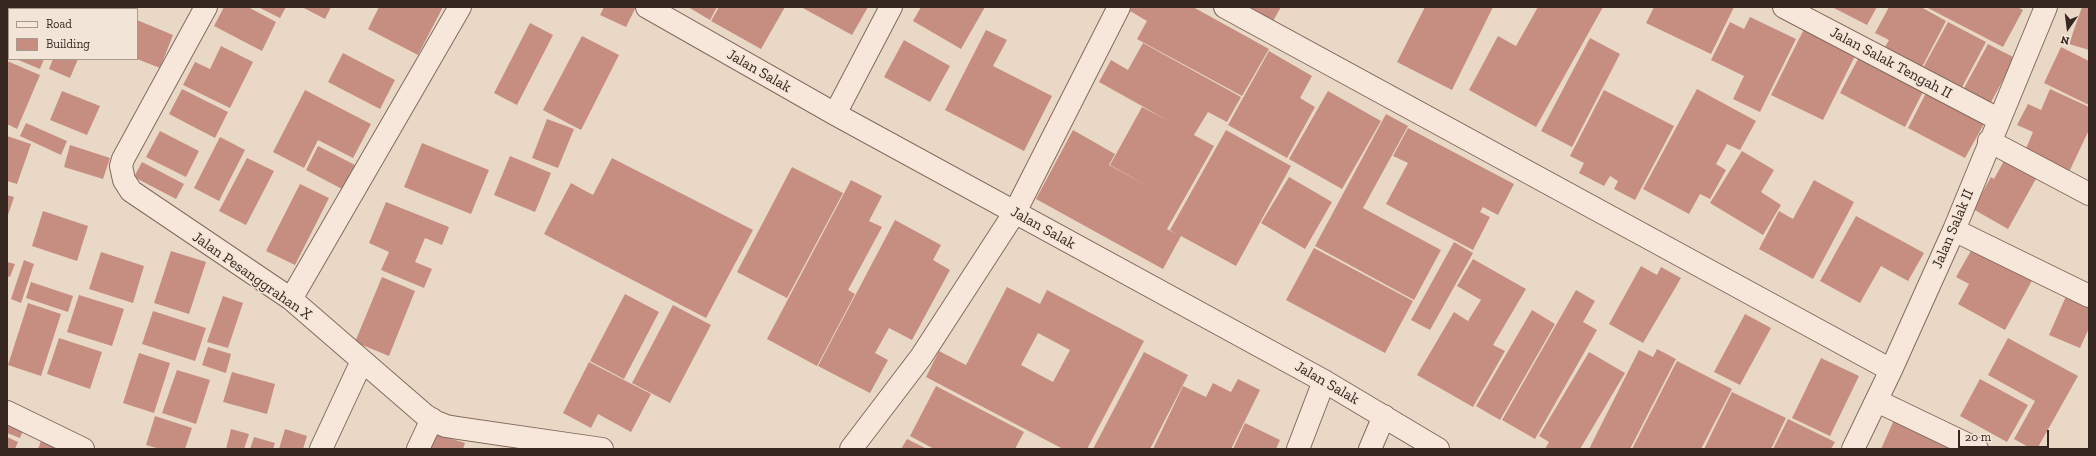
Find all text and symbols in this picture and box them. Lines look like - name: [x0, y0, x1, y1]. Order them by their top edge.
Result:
- legend: [8, 8, 138, 60]
- north arrow: [2048, 8, 2088, 48]
- text: Road: [46, 17, 72, 31]
- street label: Jalan Salak Tengah II: [1827, 23, 1955, 103]
- text: N: [2059, 33, 2071, 47]
- text: Building: [46, 37, 90, 51]
- street label: Jalan Salak: [724, 45, 794, 97]
- street label: Jalan Salak II: [1928, 187, 1978, 271]
- street label: Jalan Salak: [1008, 203, 1078, 253]
- street label: Jalan Pesanggrahan X: [189, 228, 315, 324]
- street label: Jalan Salak: [1292, 357, 1362, 409]
- scale bar: [1960, 422, 2051, 448]
- text: 20 m: [1965, 430, 1991, 444]

